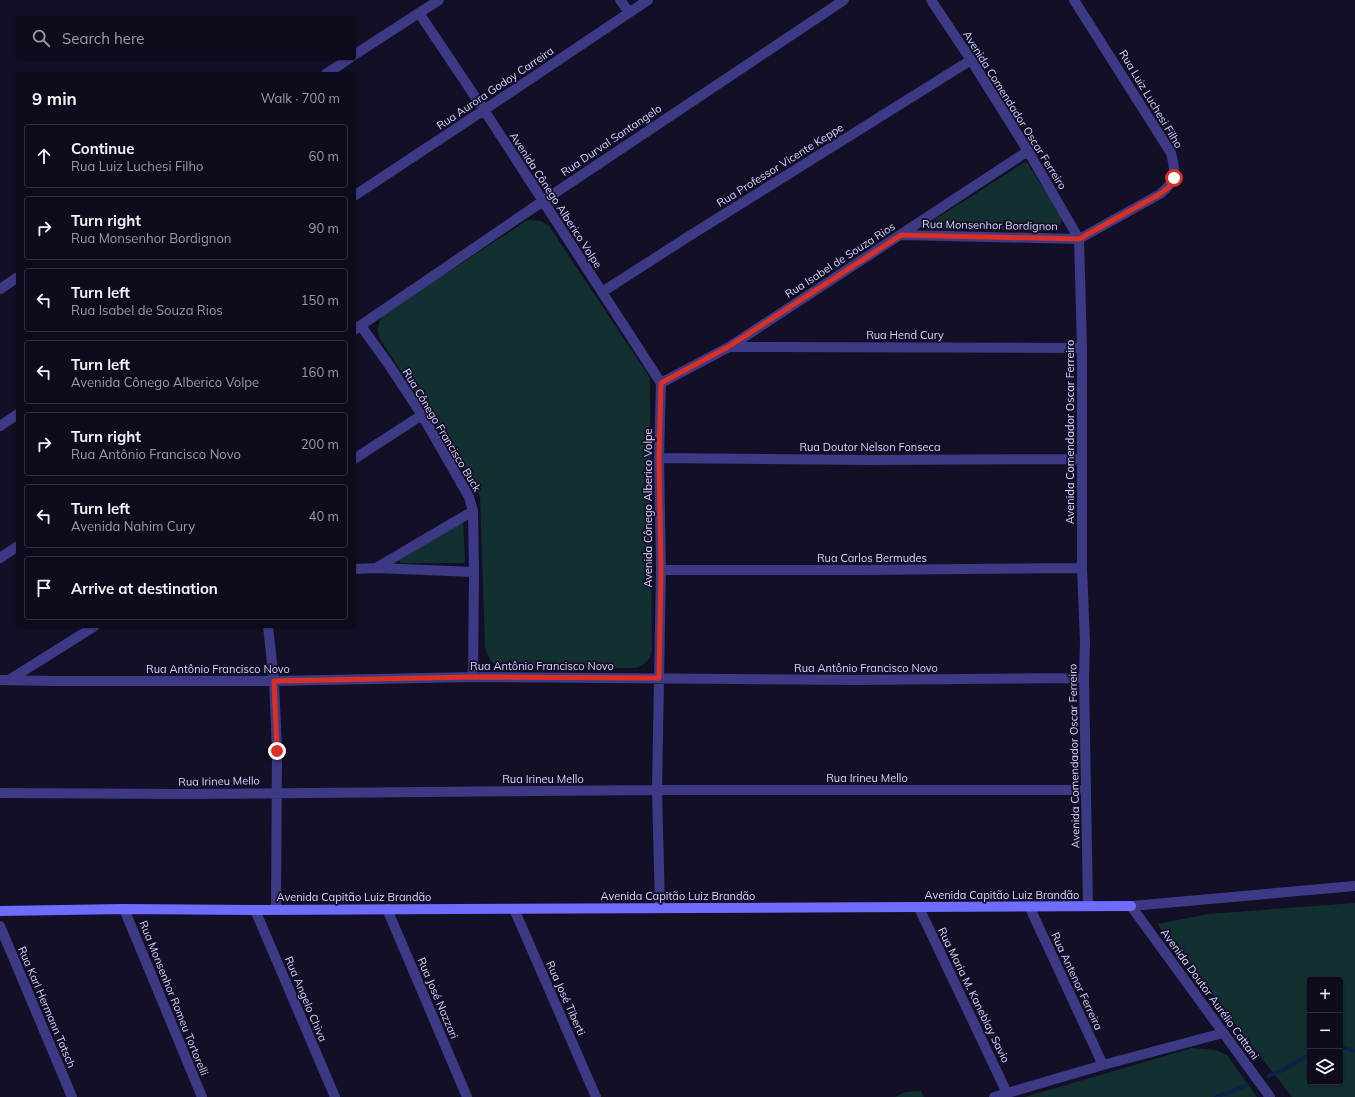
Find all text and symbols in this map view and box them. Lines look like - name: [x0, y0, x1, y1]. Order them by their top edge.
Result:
- search box: [16, 16, 356, 60]
- icon: search: [30, 27, 52, 49]
- street label: Avenida Comendador Oscar Ferreiro: [960, 28, 1070, 192]
- text: Search here: [62, 29, 144, 48]
- street label: Rua Aurora Godoy Carreira: [434, 44, 556, 132]
- street label: Rua Luiz Luchesi Filho: [1116, 47, 1186, 151]
- text: 9 min: [32, 88, 77, 109]
- text: Walk · 700 m: [261, 90, 340, 106]
- street label: Rua Durval Santangelo: [558, 101, 664, 179]
- street label: Rua Professor Vicente Keppe: [714, 120, 846, 210]
- street label: Avenida Cônego Alberico Volpe: [507, 129, 605, 271]
- text: Continue: [71, 139, 134, 158]
- icon: ahead: [33, 145, 55, 167]
- text: 60 m: [309, 148, 339, 164]
- text: Rua Luiz Luchesi Filho: [71, 158, 203, 174]
- route start: [1165, 169, 1183, 187]
- text: Turn right: [71, 211, 141, 230]
- icon: right: [33, 217, 55, 239]
- street label: Rua Monsenhor Bordignon: [922, 217, 1058, 233]
- street label: Rua Isabel de Souza Rios: [782, 219, 898, 301]
- text: 90 m: [309, 220, 339, 236]
- text: Rua Monsenhor Bordignon: [71, 230, 231, 246]
- text: Turn left: [71, 283, 130, 302]
- icon: left: [33, 289, 55, 311]
- text: 150 m: [301, 292, 339, 308]
- text: Rua Isabel de Souza Rios: [71, 302, 223, 318]
- street label: Rua Hend Cury: [866, 328, 944, 342]
- street label: Avenida Comendador Oscar Ferreiro: [1063, 340, 1077, 524]
- text: Turn left: [71, 355, 130, 374]
- icon: left: [33, 361, 55, 383]
- text: 160 m: [301, 364, 339, 380]
- street label: Rua Cônego Francisco Buck: [400, 366, 484, 494]
- text: Avenida Cônego Alberico Volpe: [71, 374, 259, 390]
- text: Turn right: [71, 427, 141, 446]
- street label: Avenida Cônego Alberico Volpe: [641, 428, 655, 588]
- icon: right: [33, 433, 55, 455]
- text: 200 m: [301, 436, 339, 452]
- street label: Rua Doutor Nelson Fonseca: [799, 440, 941, 454]
- text: Rua Antônio Francisco Novo: [71, 446, 241, 462]
- text: Turn left: [71, 499, 130, 518]
- icon: left: [33, 505, 55, 527]
- text: 40 m: [309, 508, 339, 524]
- text: Avenida Nahim Cury: [71, 518, 195, 534]
- street label: Rua Carlos Bermudes: [817, 551, 927, 565]
- icon: arrive: [33, 577, 55, 599]
- text: Arrive at destination: [71, 579, 218, 598]
- street label: Rua Antônio Francisco Novo: [470, 659, 614, 673]
- street label: Rua Antônio Francisco Novo: [794, 661, 938, 675]
- street label: Rua Antônio Francisco Novo: [146, 662, 290, 676]
- street label: Avenida Comendador Oscar Ferreiro: [1065, 664, 1083, 848]
- route end: [268, 742, 286, 760]
- street label: Rua Irineu Mello: [826, 771, 908, 785]
- street label: Rua Irineu Mello: [502, 772, 584, 786]
- street label: Rua Irineu Mello: [178, 773, 260, 789]
- street label: Avenida Capitão Luiz Brandão: [925, 888, 1079, 902]
- street label: Avenida Capitão Luiz Brandão: [601, 889, 755, 903]
- street label: Avenida Capitão Luiz Brandão: [277, 890, 431, 904]
- street label: Rua Monsenhor Romeu Tortorelli: [136, 918, 212, 1078]
- street label: Rua Maria M. Kaneblay Savio: [935, 925, 1013, 1065]
- street label: Avenida Doutor Aurélio Cattani: [1158, 926, 1262, 1062]
- street label: Rua Antenor Ferreira: [1048, 930, 1106, 1032]
- street label: Rua Karl Hermann Tatsch: [15, 944, 79, 1070]
- street label: Rua Angelo Chiva: [282, 954, 330, 1044]
- street label: Rua José Nazzari: [415, 955, 461, 1041]
- street label: Rua José Tiberti: [543, 958, 589, 1038]
- map controls: [1307, 977, 1343, 1085]
- button: +: [1307, 977, 1343, 1013]
- button: −: [1307, 1013, 1343, 1049]
- button: layers: [1307, 1049, 1343, 1085]

